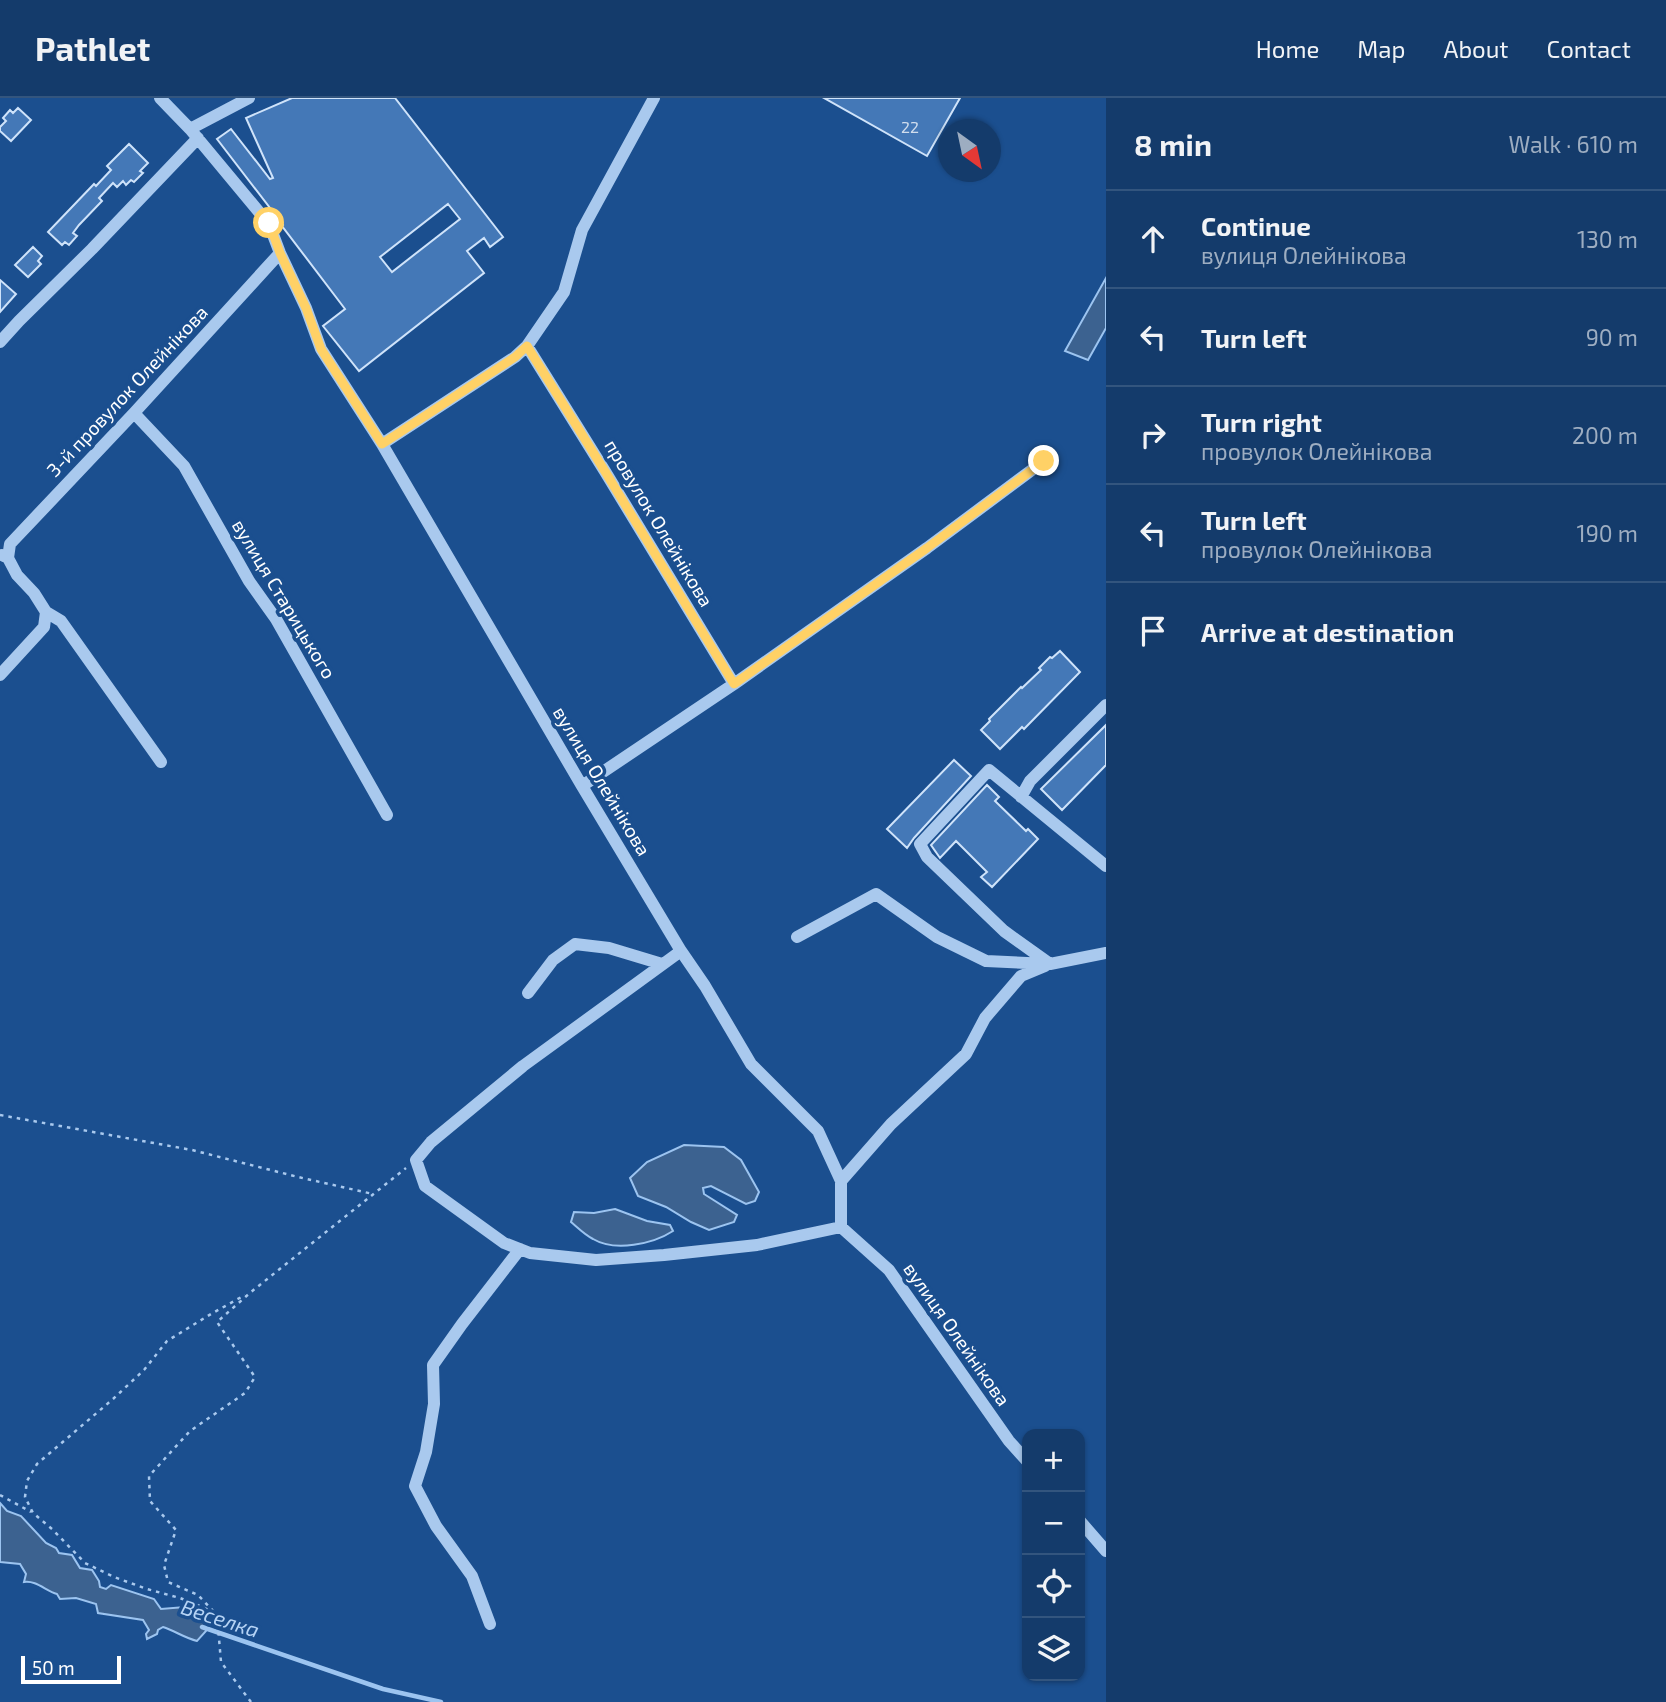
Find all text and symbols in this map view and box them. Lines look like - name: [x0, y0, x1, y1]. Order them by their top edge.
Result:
- text: Pathlet: [35, 28, 150, 68]
- text: Home: [1256, 34, 1319, 63]
- text: Map: [1357, 34, 1405, 63]
- text: About: [1443, 34, 1509, 63]
- text: Contact: [1547, 34, 1631, 63]
- house number: 22: [901, 117, 919, 136]
- north arrow: [938, 119, 1001, 182]
- text: 8 min: [1134, 126, 1212, 162]
- text: Walk · 610 m: [1508, 130, 1638, 158]
- route start: [253, 207, 284, 238]
- text: Continue: [1201, 210, 1311, 241]
- icon: ahead: [1134, 220, 1172, 258]
- text: 130 m: [1577, 225, 1638, 253]
- text: вулиця Олейнікова: [1201, 241, 1407, 269]
- street label: 3-й провулок Олейнікова: [41, 300, 213, 482]
- icon: left: [1134, 318, 1172, 356]
- text: Turn left: [1201, 322, 1307, 353]
- text: 90 m: [1586, 323, 1638, 351]
- text: Turn right: [1201, 406, 1322, 437]
- icon: right: [1134, 416, 1172, 454]
- text: 200 m: [1572, 421, 1638, 449]
- street label: провулок Олейнікова: [599, 435, 719, 611]
- text: провулок Олейнікова: [1201, 437, 1432, 465]
- route end: [1028, 445, 1059, 476]
- text: Turn left: [1201, 504, 1307, 535]
- icon: left: [1134, 514, 1172, 552]
- street label: вулиця Старицького: [227, 515, 341, 683]
- text: 190 m: [1577, 519, 1638, 547]
- text: провулок Олейнікова: [1201, 535, 1432, 563]
- icon: arrive: [1134, 612, 1172, 650]
- text: Arrive at destination: [1201, 616, 1454, 647]
- street label: вулиця Олейнікова: [548, 702, 656, 860]
- street label: вулиця Олейнікова: [898, 1257, 1016, 1411]
- map controls: [1022, 1429, 1085, 1681]
- button: +: [1022, 1429, 1085, 1492]
- button: −: [1022, 1492, 1085, 1555]
- button: locate: [1022, 1555, 1085, 1618]
- water label: Веселка: [178, 1593, 263, 1642]
- button: layers: [1022, 1618, 1085, 1681]
- scale bar: [21, 1653, 121, 1685]
- text: 50 m: [32, 1656, 75, 1679]

